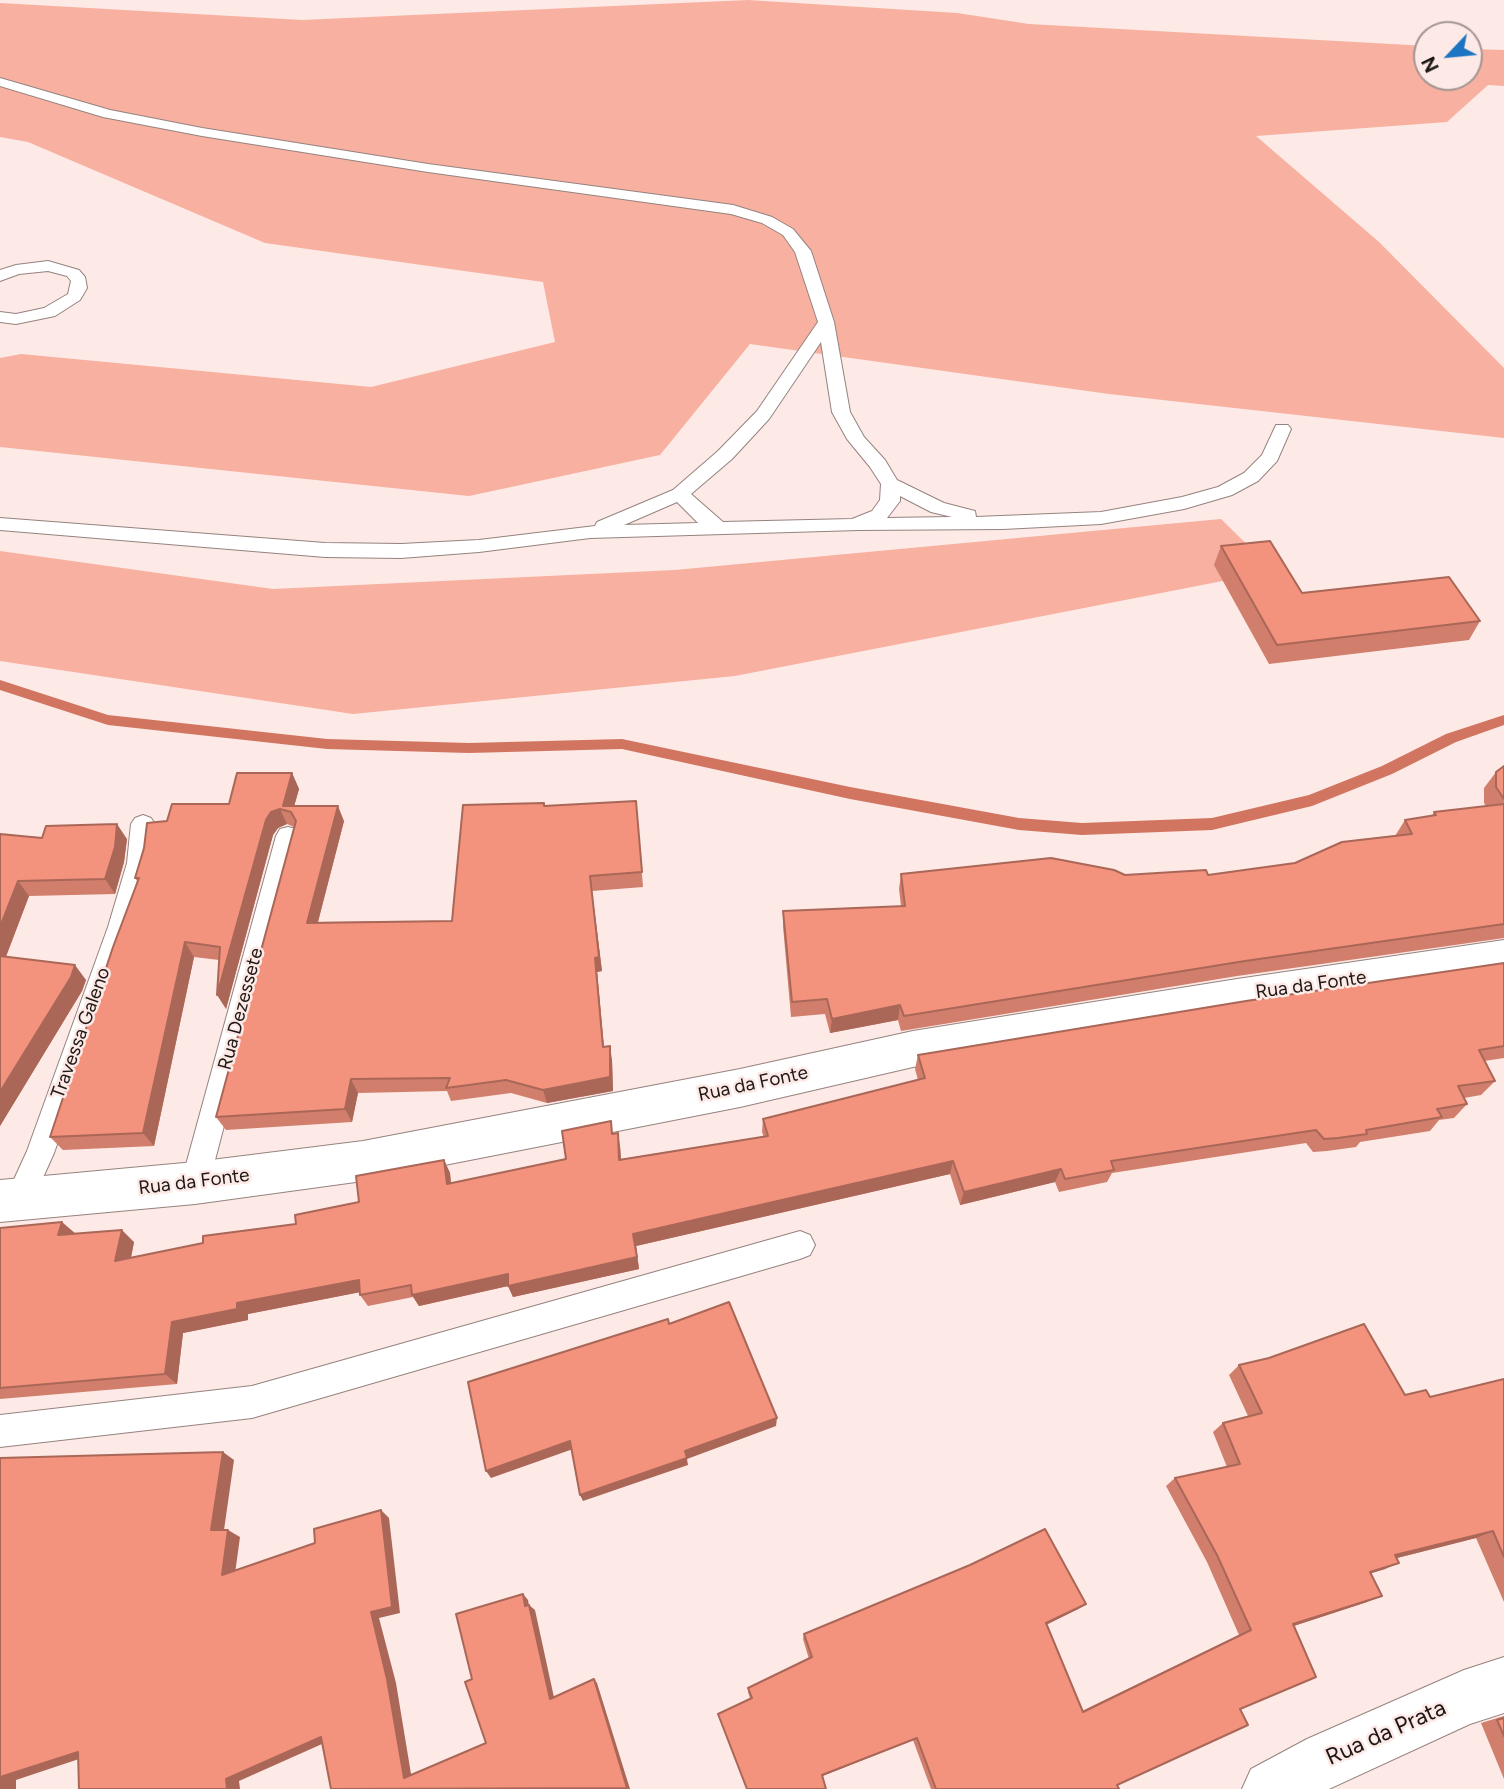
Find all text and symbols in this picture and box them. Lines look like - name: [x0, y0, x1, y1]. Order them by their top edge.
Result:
- north arrow: [1413, 21, 1483, 91]
- text: N: [1417, 53, 1444, 76]
- street label: Rua Dezessete: [214, 945, 268, 1073]
- street label: Travessa Galeno: [47, 964, 115, 1102]
- street label: Rua da Fonte: [1254, 966, 1368, 1004]
- street label: Rua da Fonte: [696, 1061, 810, 1107]
- street label: Rua da Fonte: [137, 1164, 251, 1200]
- street label: Rua da Prata: [1322, 1694, 1450, 1772]

